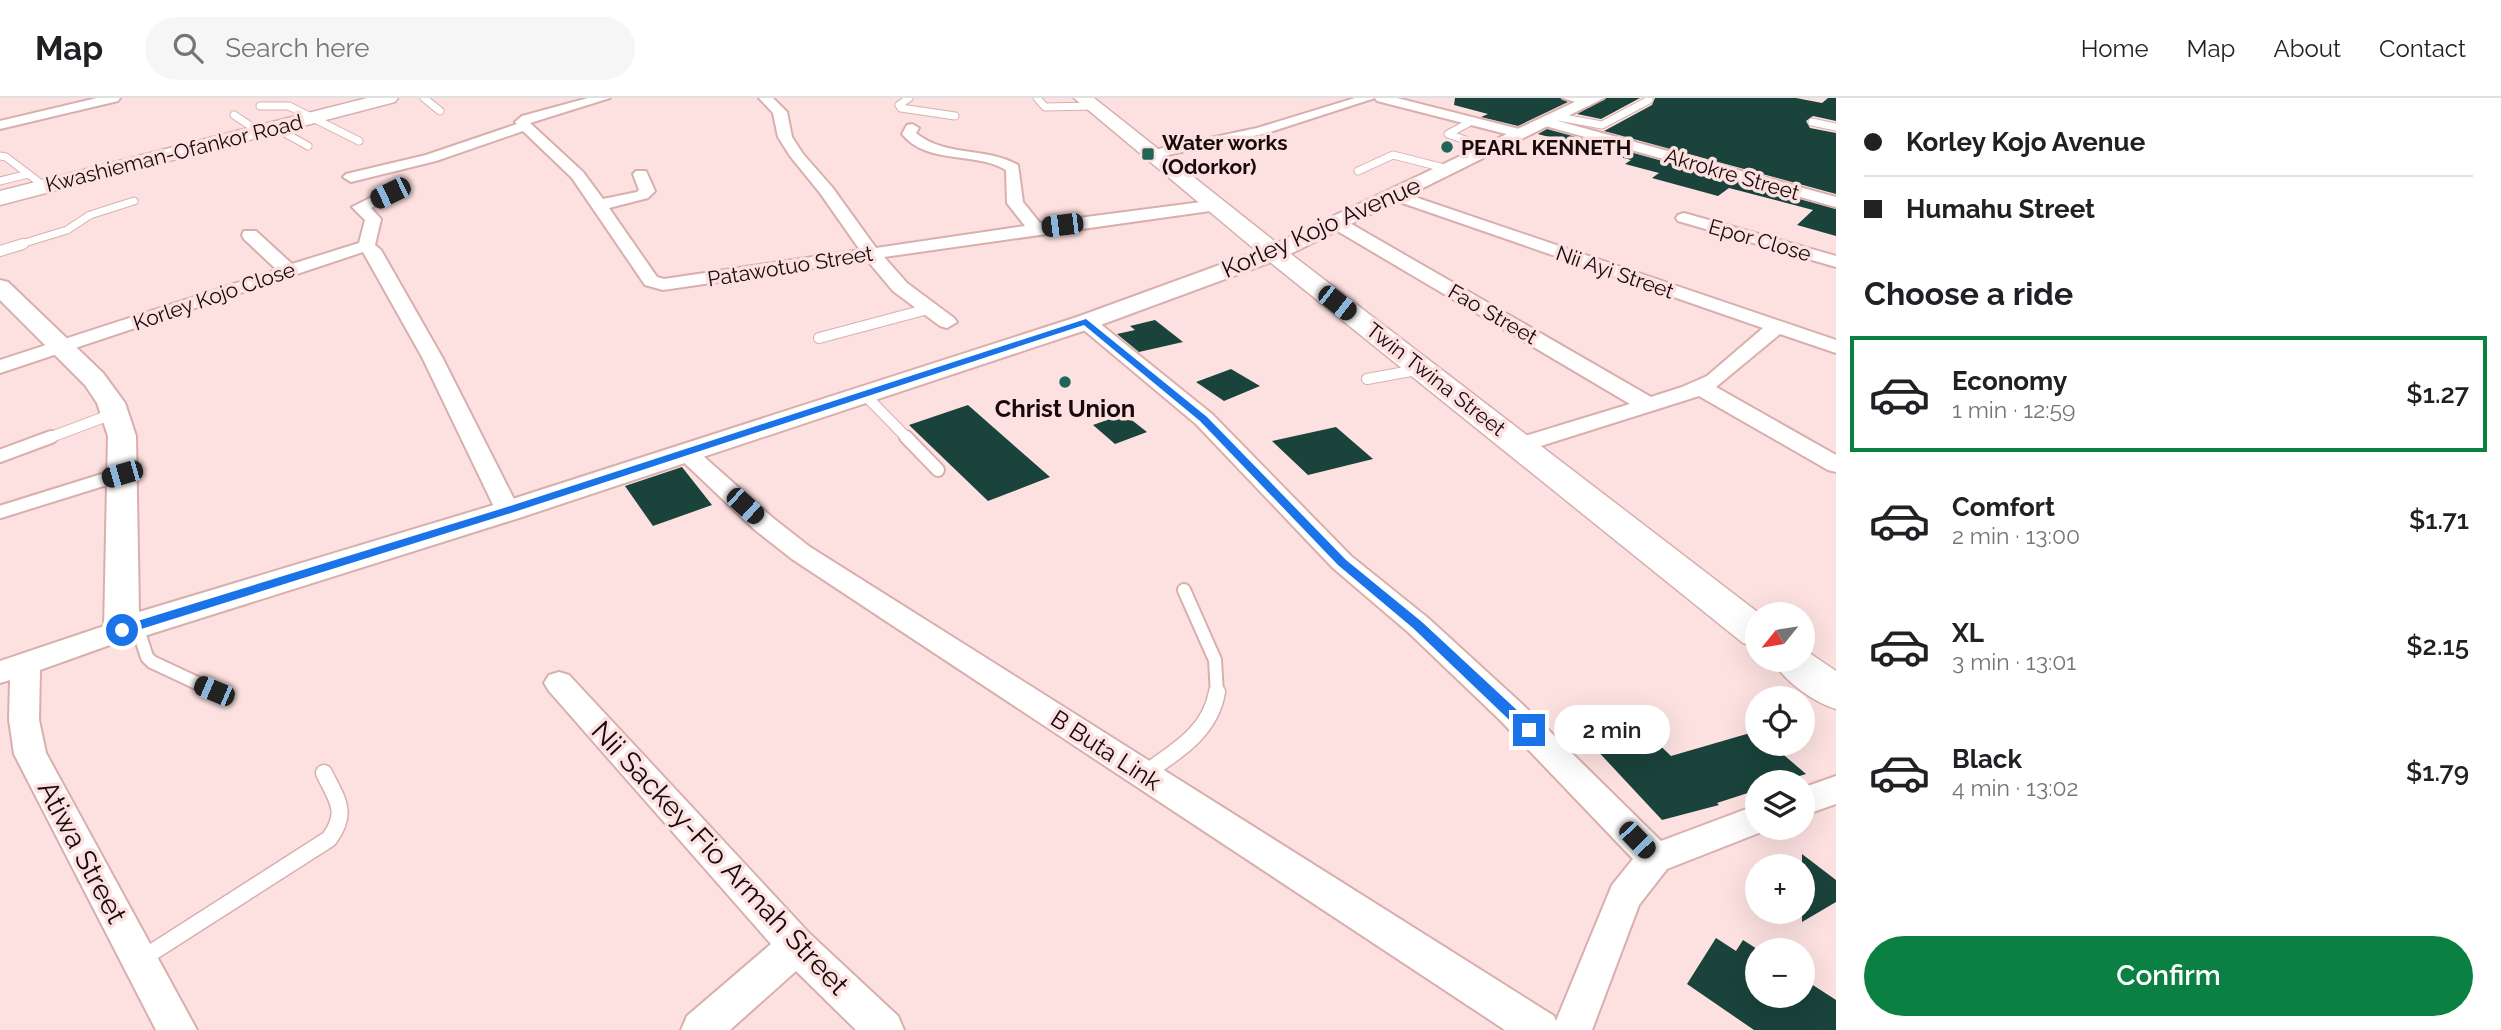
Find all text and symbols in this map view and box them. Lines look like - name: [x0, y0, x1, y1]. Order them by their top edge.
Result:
- search box: [145, 17, 635, 80]
- text: Map: [35, 29, 103, 68]
- icon: search: [169, 29, 207, 67]
- text: Search here: [225, 33, 370, 63]
- text: Home: [2081, 34, 2149, 63]
- text: Map: [2187, 34, 2235, 63]
- text: About: [2273, 34, 2341, 63]
- text: Contact: [2379, 34, 2466, 63]
- street label: Kwashieman-Ofankor Road: [43, 109, 305, 197]
- text: Korley Kojo Avenue: [1906, 127, 2145, 157]
- place label: Water works (Odorkor): [1162, 130, 1288, 179]
- place label: PEARL KENNETH: [1461, 135, 1631, 160]
- marker: PEARL KENNETH: [1439, 139, 1455, 155]
- street label: Akrokre Street: [1662, 143, 1802, 205]
- marker: Water works (Odorkor): [1140, 146, 1156, 162]
- street label: Korley Kojo Avenue: [1217, 170, 1425, 284]
- car: [367, 174, 414, 212]
- text: Humahu Street: [1906, 194, 2095, 224]
- car: [1040, 212, 1085, 238]
- street label: Epor Close: [1706, 213, 1814, 267]
- street label: Nii Ayi Street: [1553, 240, 1677, 304]
- street label: Patawotuo Street: [706, 241, 874, 291]
- street label: Korley Kojo Close: [130, 257, 298, 335]
- text: Choose a ride: [1864, 275, 2073, 312]
- street label: Fao Street: [1444, 279, 1542, 349]
- car: [1314, 282, 1361, 324]
- street label: Twin Twina Street: [1361, 317, 1511, 441]
- icon: car: [1868, 363, 1931, 426]
- text: Economy: [1952, 366, 2067, 396]
- marker: Christ Union: [1057, 374, 1073, 390]
- text: $1.27: [2406, 379, 2469, 409]
- place label: Christ Union: [995, 394, 1135, 423]
- text: 1 min · 12:59: [1952, 396, 2076, 423]
- car: [99, 458, 146, 490]
- car: [723, 484, 768, 528]
- icon: car: [1868, 489, 1931, 552]
- text: Comfort: [1952, 492, 2055, 522]
- text: $1.71: [2409, 505, 2469, 535]
- text: 2 min · 13:00: [1952, 522, 2080, 549]
- north arrow: [1745, 602, 1815, 672]
- map controls: [1745, 602, 1815, 1008]
- route start: [106, 614, 138, 646]
- icon: car: [1868, 615, 1931, 678]
- text: XL: [1952, 618, 1984, 648]
- text: $2.15: [2406, 631, 2469, 661]
- text: 3 min · 13:01: [1952, 648, 2076, 675]
- car: [191, 673, 238, 709]
- button: locate: [1745, 686, 1815, 756]
- street label: B Buta Link: [1045, 704, 1167, 796]
- callout: 2 min: [1554, 706, 1669, 754]
- street label: Nii Sackey-Fio Armah Street: [585, 714, 856, 1002]
- route end: [1513, 714, 1545, 746]
- text: 2 min: [1583, 716, 1641, 743]
- icon: car: [1868, 741, 1931, 804]
- text: Black: [1952, 744, 2022, 774]
- text: $1.79: [2406, 757, 2469, 787]
- button: layers: [1745, 770, 1815, 840]
- text: 4 min · 13:02: [1952, 774, 2079, 801]
- street label: Atiwa Street: [31, 775, 134, 929]
- car: [1615, 818, 1660, 862]
- button: +: [1745, 854, 1815, 924]
- button: Confirm: [1864, 936, 2473, 1016]
- button: −: [1745, 938, 1815, 1008]

